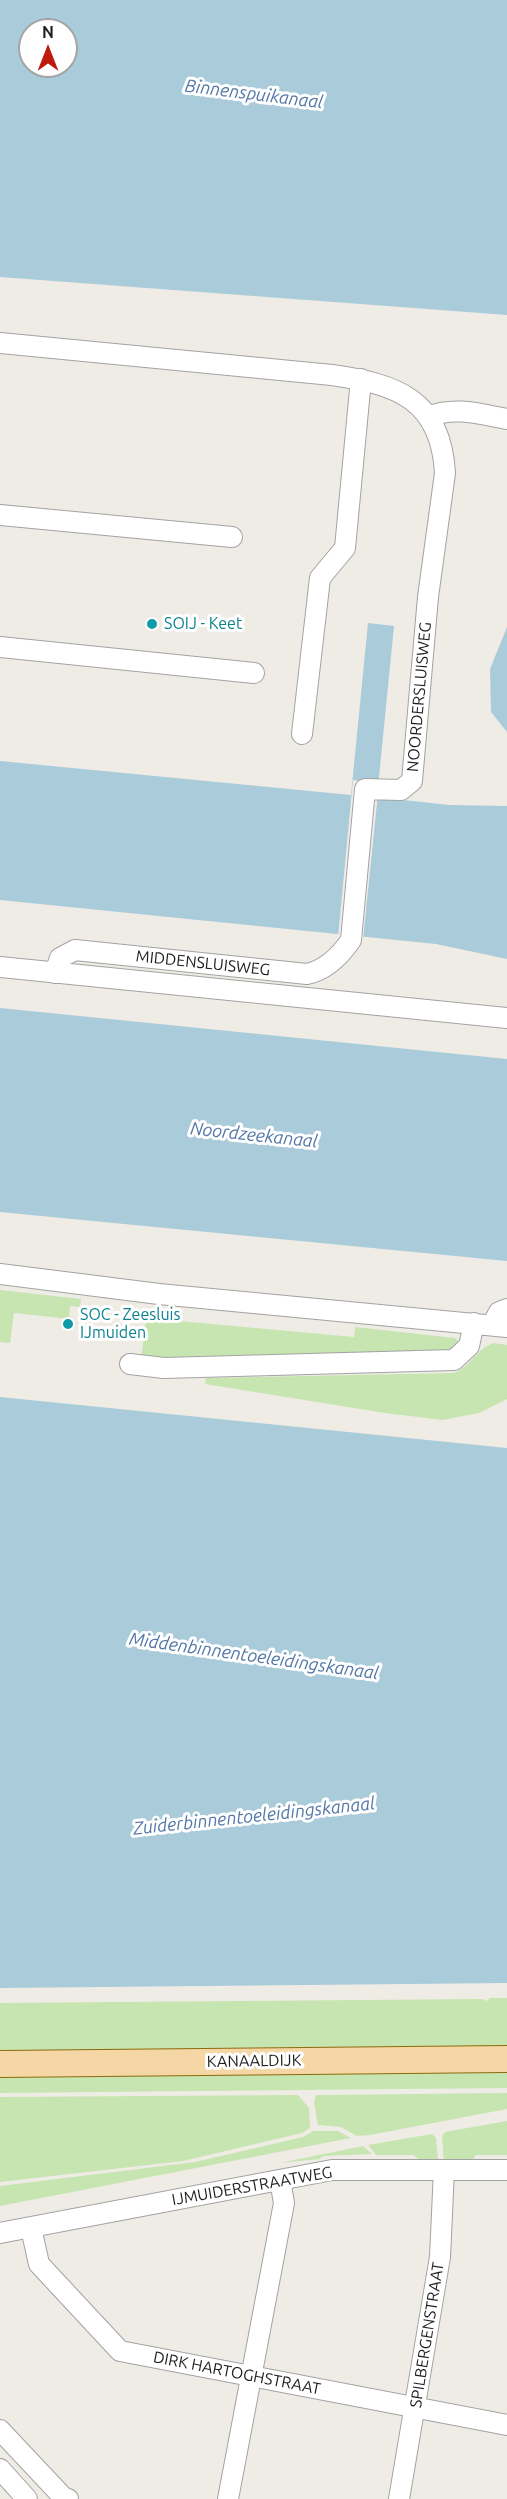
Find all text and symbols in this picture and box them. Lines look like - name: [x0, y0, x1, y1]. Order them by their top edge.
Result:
- north arrow: [18, 18, 78, 78]
- text: N: [42, 23, 54, 41]
- water label: Binnenspuikanaal: [184, 75, 324, 113]
- place label: SOIJ - Keet: [164, 614, 242, 634]
- marker: SOIJ - Keet: [145, 617, 159, 631]
- street label: NOORDERSLUISWEG: [403, 621, 435, 773]
- street label: MIDDENSLUISWEG: [135, 946, 271, 980]
- water label: Noordzeekanaal: [189, 1118, 319, 1152]
- place label: SOC - Zeesluis IJmuiden: [80, 1305, 180, 1343]
- marker: SOC - Zeesluis IJmuiden: [61, 1317, 75, 1331]
- water label: Middenbinnentoeleidingskanaal: [128, 1628, 380, 1684]
- water label: Zuiderbinnentoeleidingskanaal: [132, 1793, 376, 1839]
- street label: KANAALDIJK: [207, 2051, 301, 2071]
- street label: IJMUIDERSTRAATWEG: [170, 2162, 334, 2210]
- street label: SPILBERGENSTRAAT: [406, 2261, 448, 2409]
- street label: DIRK HARTOGHSTRAAT: [152, 2347, 322, 2399]

